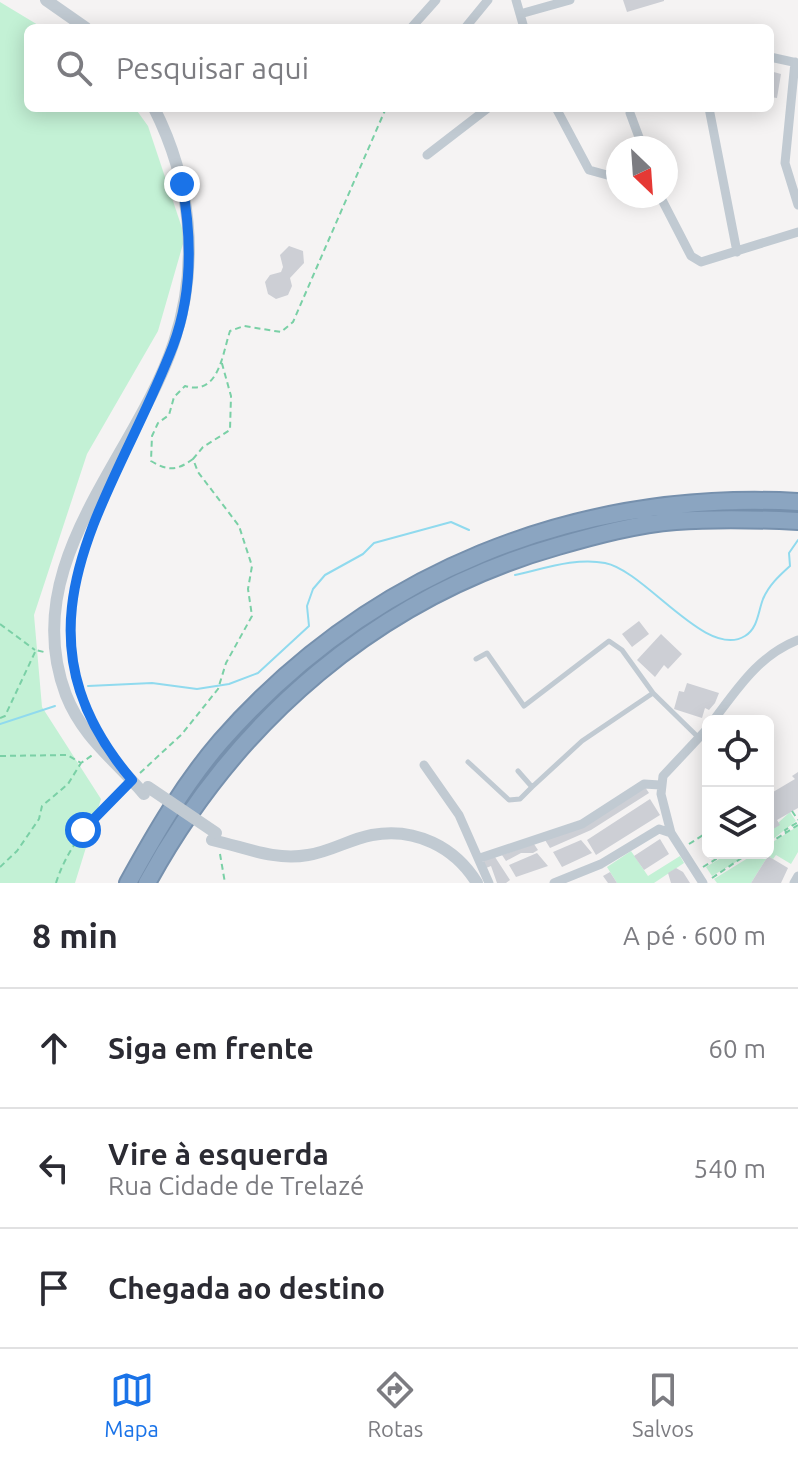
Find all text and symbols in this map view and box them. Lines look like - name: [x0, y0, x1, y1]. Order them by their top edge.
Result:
- search box: [24, 24, 774, 112]
- icon: search: [52, 46, 96, 90]
- text: Pesquisar aqui: [116, 51, 309, 85]
- north arrow: [606, 136, 678, 208]
- route end: [164, 166, 200, 202]
- map controls: [702, 715, 774, 859]
- button: locate: [702, 715, 774, 787]
- button: layers: [702, 787, 774, 859]
- route start: [65, 812, 101, 848]
- text: 8 min: [32, 916, 118, 954]
- text: A pé · 600 m: [623, 921, 766, 950]
- icon: ahead: [32, 1026, 76, 1070]
- text: Siga em frente: [108, 1031, 314, 1065]
- text: 60 m: [708, 1034, 766, 1063]
- text: Vire à esquerda: [108, 1137, 329, 1171]
- icon: left: [32, 1146, 76, 1190]
- text: 540 m: [694, 1154, 766, 1183]
- text: Rua Cidade de Trelazé: [108, 1171, 364, 1200]
- icon: arrive: [32, 1266, 76, 1310]
- text: Chegada ao destino: [108, 1271, 385, 1305]
- tab: Mapa: [104, 1368, 159, 1441]
- tab: Rotas: [367, 1368, 423, 1441]
- tab: Salvos: [632, 1368, 694, 1441]

